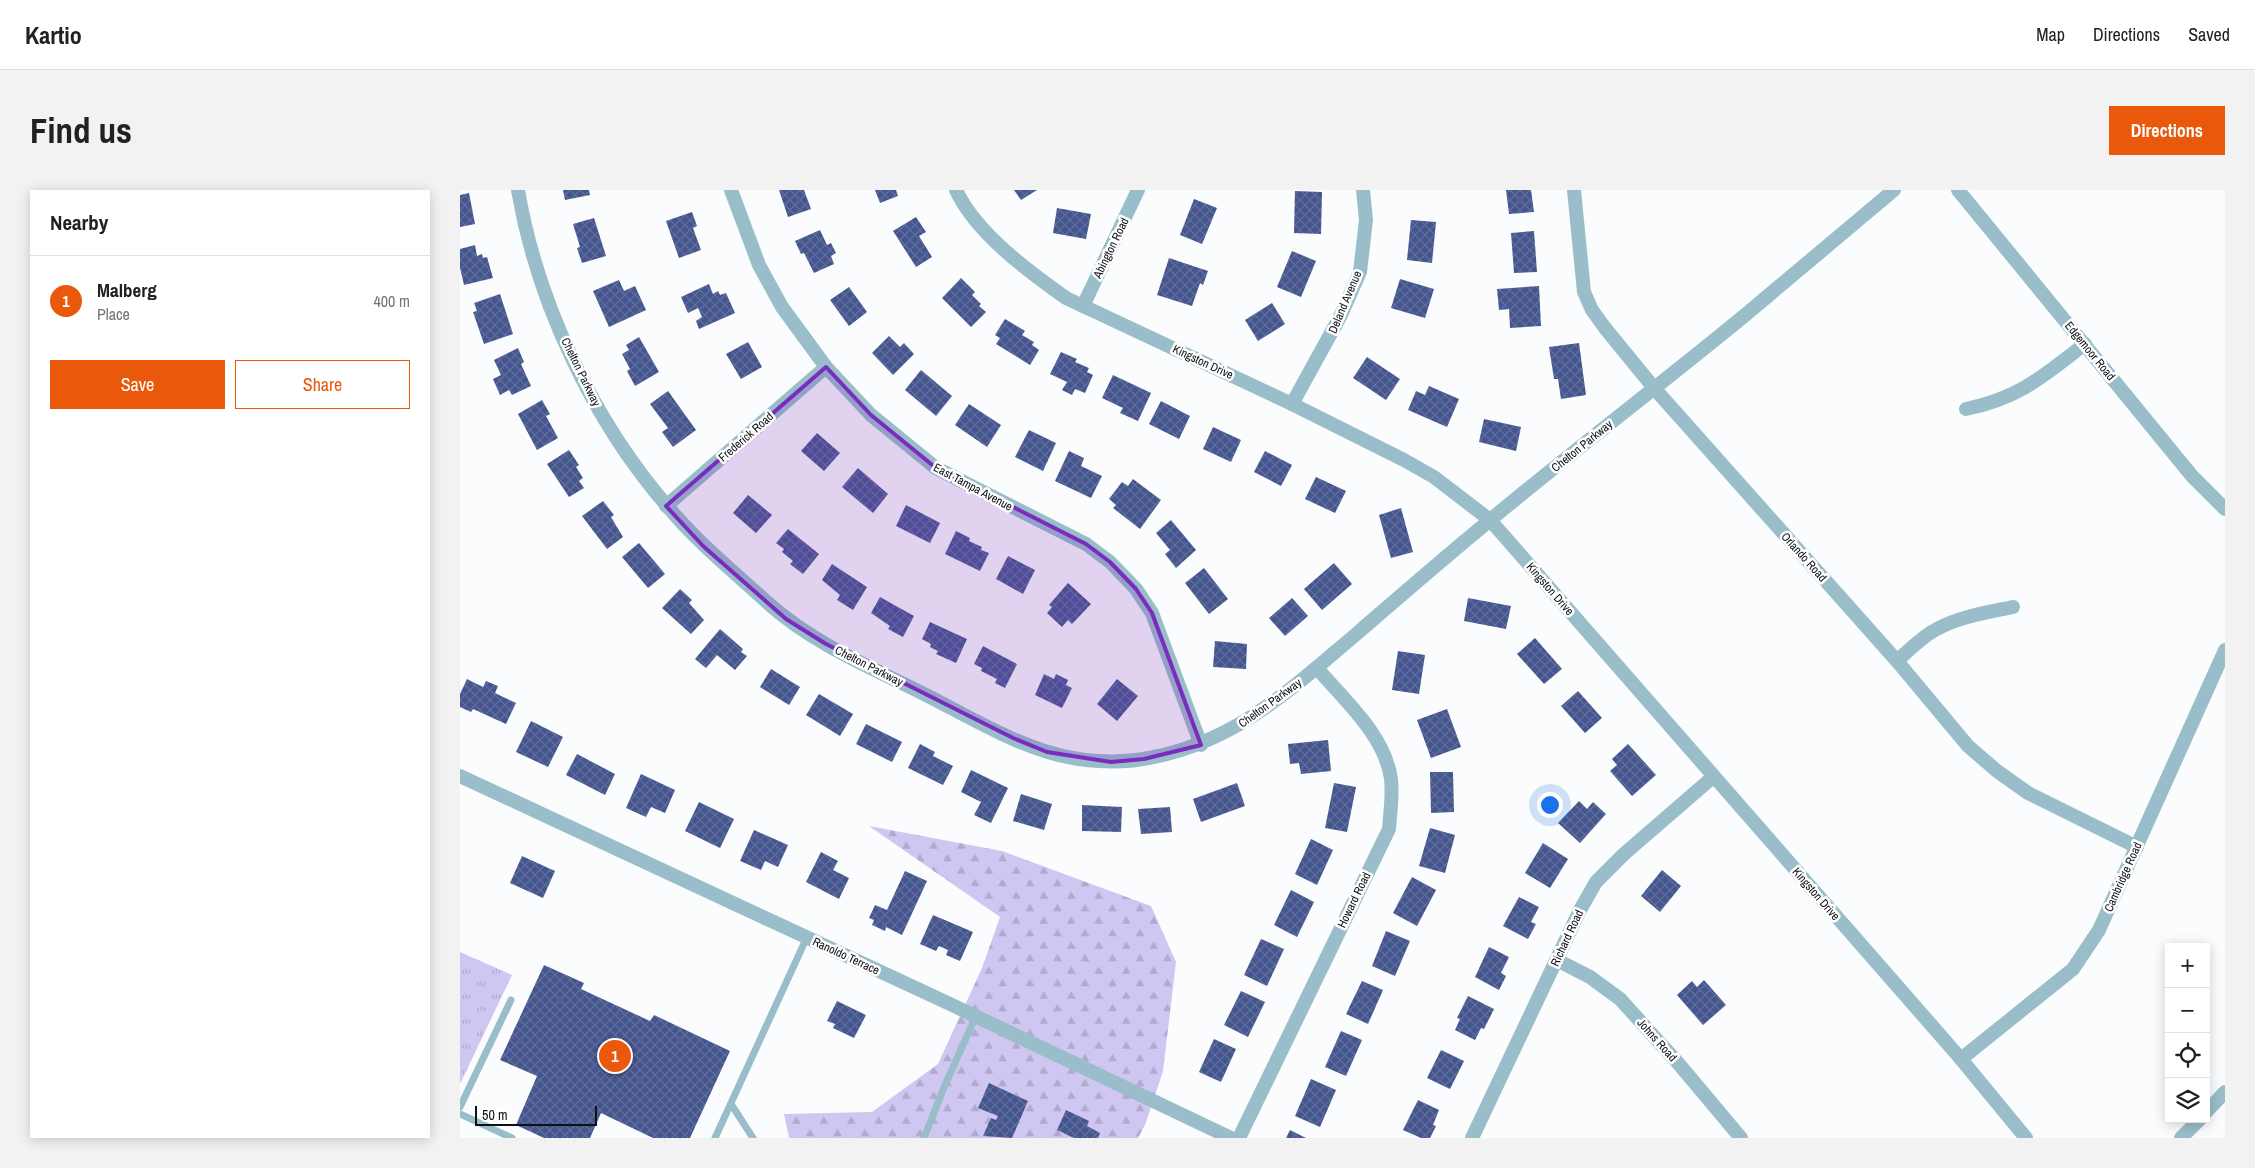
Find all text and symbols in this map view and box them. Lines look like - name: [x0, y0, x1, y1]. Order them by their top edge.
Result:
- text: Kartio: [25, 19, 82, 51]
- text: Map: [2036, 22, 2065, 47]
- text: Directions: [2093, 22, 2160, 47]
- text: Saved: [2188, 22, 2230, 47]
- button: Directions: [2109, 106, 2225, 155]
- text: Find us: [30, 107, 132, 154]
- text: Nearby: [50, 208, 108, 237]
- street label: Abington Road: [1089, 215, 1133, 282]
- street label: Deland Avenue: [1325, 268, 1365, 336]
- text: Malberg: [97, 277, 157, 303]
- text: 1: [62, 290, 70, 312]
- text: 400 m: [374, 290, 410, 312]
- text: Place: [97, 303, 130, 325]
- street label: Edgemoor Road: [2061, 318, 2119, 384]
- street label: Chelton Parkway: [558, 335, 605, 409]
- street label: Kingston Drive: [1170, 341, 1236, 383]
- button: Save: [50, 360, 225, 409]
- button: Share: [235, 360, 410, 409]
- street label: Frederick Road: [715, 409, 777, 465]
- street label: Chelton Parkway: [1548, 416, 1616, 476]
- street label: East Tampa Avenue: [931, 459, 1015, 515]
- street label: Orlando Road: [1778, 529, 1830, 585]
- street label: Kingston Drive: [1523, 559, 1577, 619]
- street label: Chelton Parkway: [832, 642, 906, 690]
- street label: Chelton Parkway: [1235, 675, 1305, 731]
- your location: [1537, 792, 1563, 818]
- street label: Cambridge Road: [2100, 840, 2146, 914]
- street label: Kingston Drive: [1789, 864, 1843, 924]
- street label: Howard Road: [1334, 869, 1374, 931]
- street label: Richard Road: [1547, 907, 1587, 969]
- street label: Ranoldo Terrace: [810, 934, 882, 978]
- map controls: [2165, 943, 2210, 1123]
- button: +: [2165, 943, 2210, 988]
- button: −: [2165, 988, 2210, 1033]
- street label: Johns Road: [1633, 1015, 1681, 1065]
- button: locate: [2165, 1033, 2210, 1078]
- pin: 1: [599, 1037, 631, 1075]
- button: layers: [2165, 1078, 2210, 1123]
- scale bar: [475, 1103, 598, 1126]
- text: 50 m: [482, 1106, 508, 1124]

